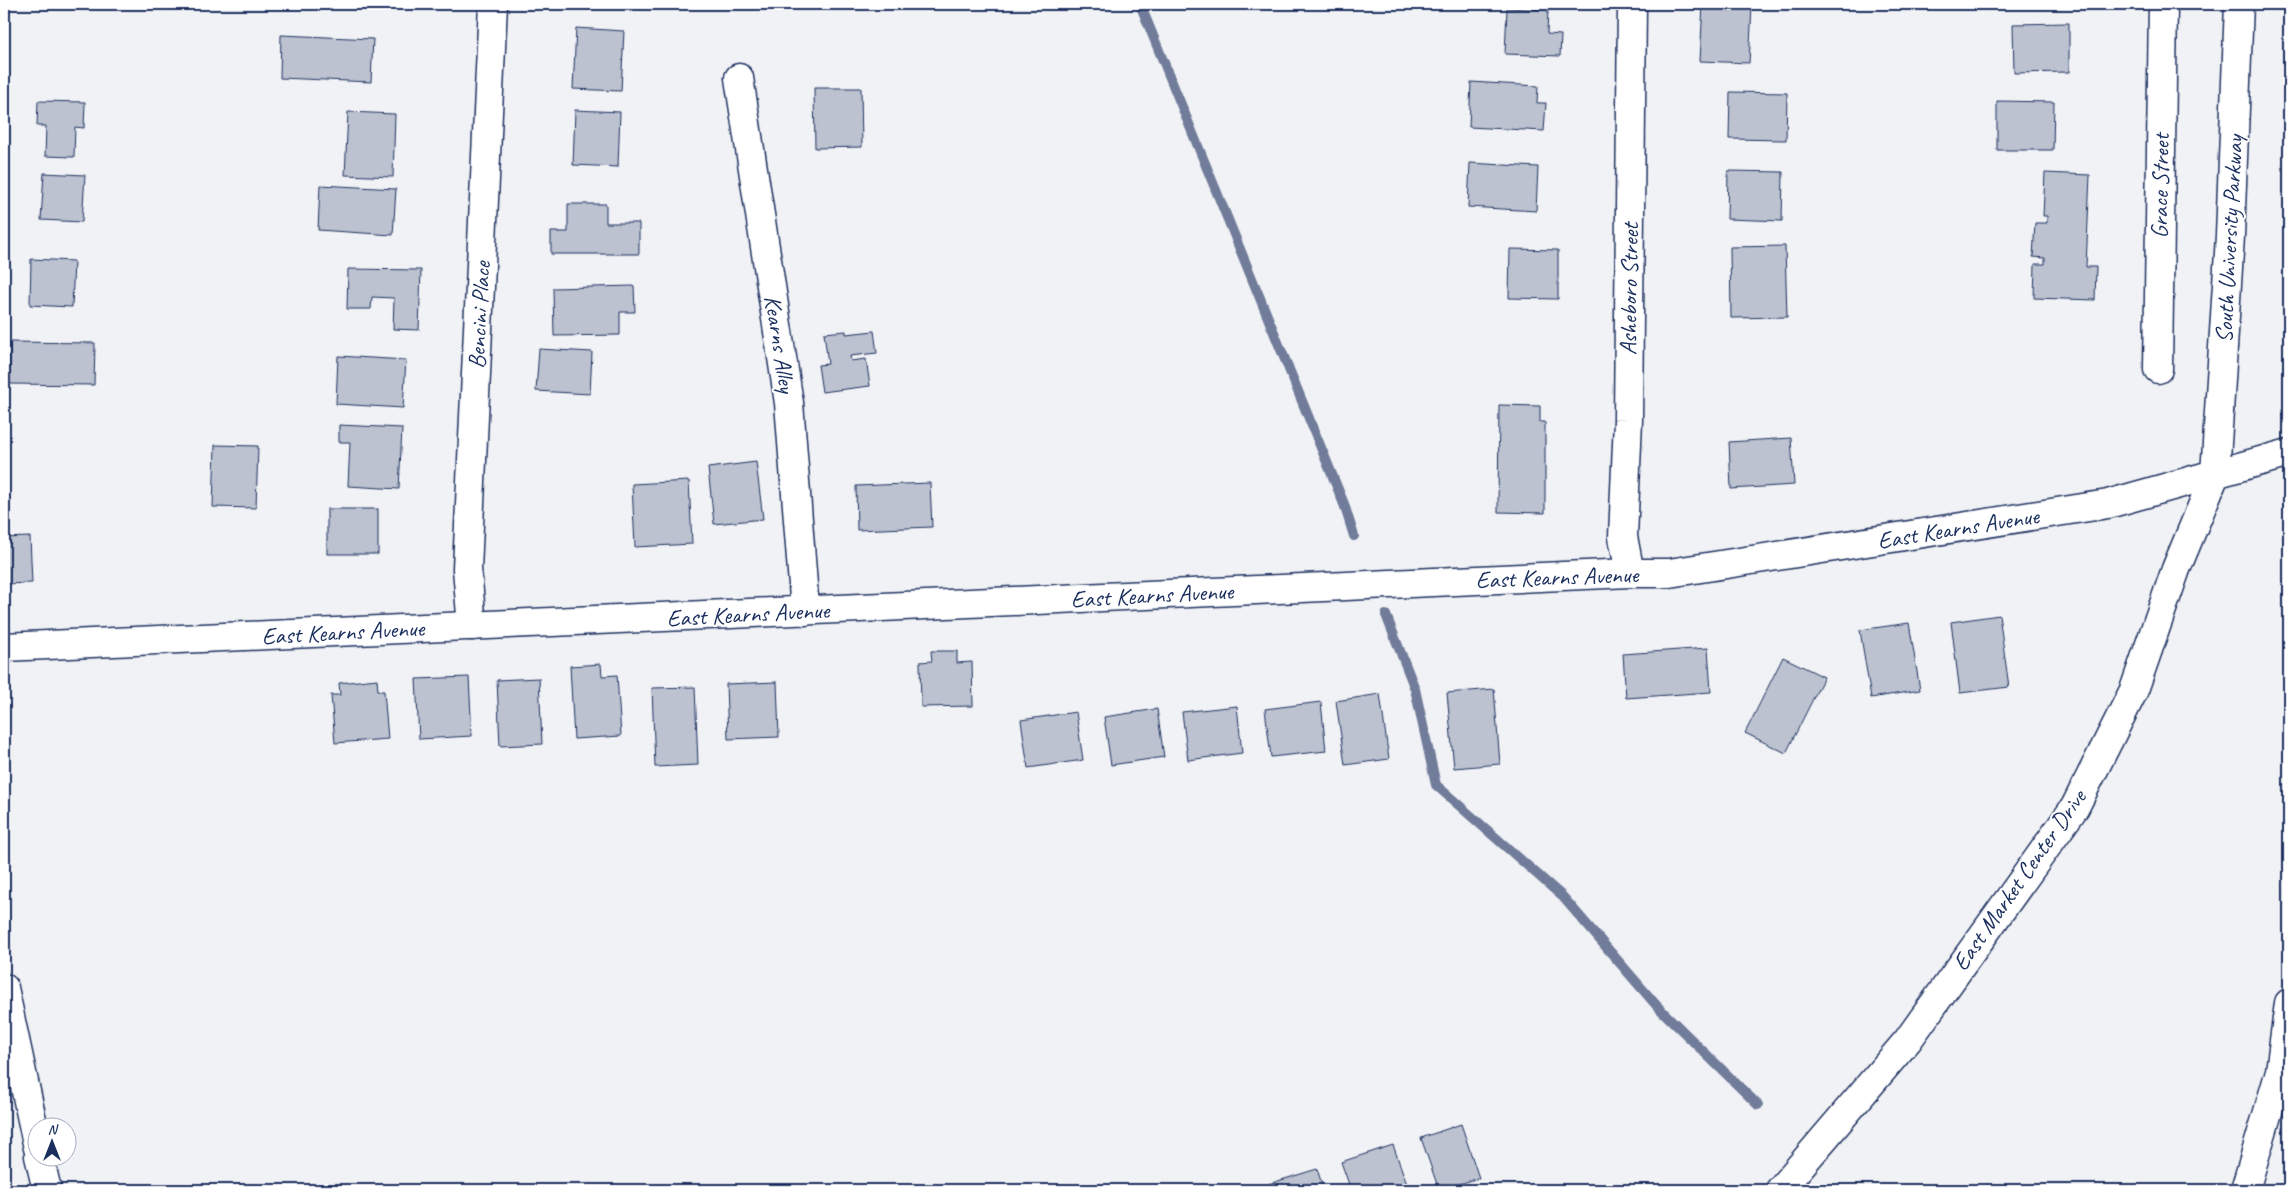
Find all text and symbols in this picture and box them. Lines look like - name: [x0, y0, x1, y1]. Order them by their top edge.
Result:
- street label: Grace Street: [2144, 131, 2176, 239]
- street label: South University Parkway: [2209, 133, 2250, 344]
- street label: Asheboro Street: [1613, 221, 1645, 355]
- street label: Bencini Place: [461, 258, 497, 369]
- street label: Kearns Alley: [758, 293, 803, 397]
- street label: East Kearns Avenue: [1875, 500, 2043, 556]
- street label: East Kearns Avenue: [1475, 559, 1641, 595]
- street label: East Kearns Avenue: [1070, 576, 1236, 614]
- street label: East Kearns Avenue: [666, 595, 832, 633]
- street label: East Kearns Avenue: [261, 613, 427, 651]
- street label: East Market Center Drive: [1945, 782, 2094, 976]
- north arrow: [28, 1116, 78, 1166]
- text: N: [48, 1121, 59, 1138]

